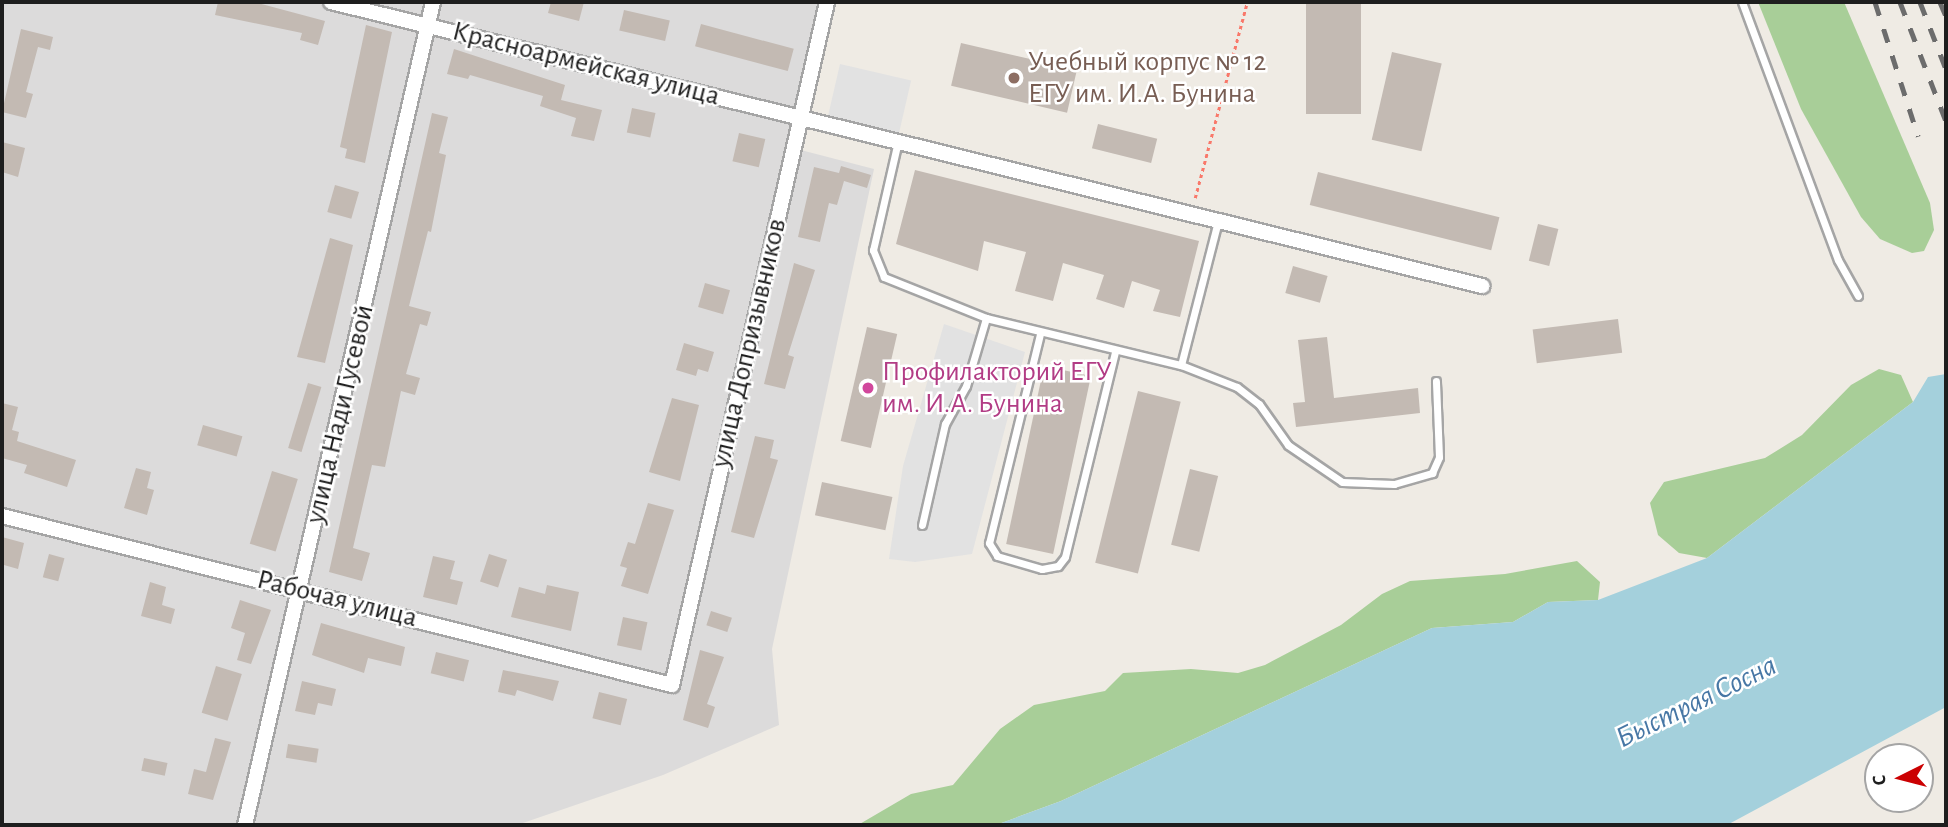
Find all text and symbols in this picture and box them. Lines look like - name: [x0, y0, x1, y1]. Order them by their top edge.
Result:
- street label: Красноармейская улица: [449, 15, 723, 113]
- place label: Учебный корпус № 12 ЕГУ им. И.А. Бунина: [1028, 45, 1266, 111]
- marker: Учебный корпус № 12 ЕГУ им. И.А. Бунина: [1006, 70, 1022, 86]
- street label: улица Допризывников: [704, 215, 794, 471]
- street label: улица Нади Гусевой: [298, 301, 382, 527]
- place label: Профилакторий ЕГУ им. И.А. Бунина: [882, 355, 1112, 421]
- marker: Профилакторий ЕГУ им. И.А. Бунина: [860, 380, 876, 396]
- street label: Рабочая улица: [253, 563, 421, 635]
- water label: Быстрая Сосна: [1610, 648, 1782, 756]
- north arrow: [1864, 743, 1934, 813]
- text: С: [1870, 774, 1890, 786]

